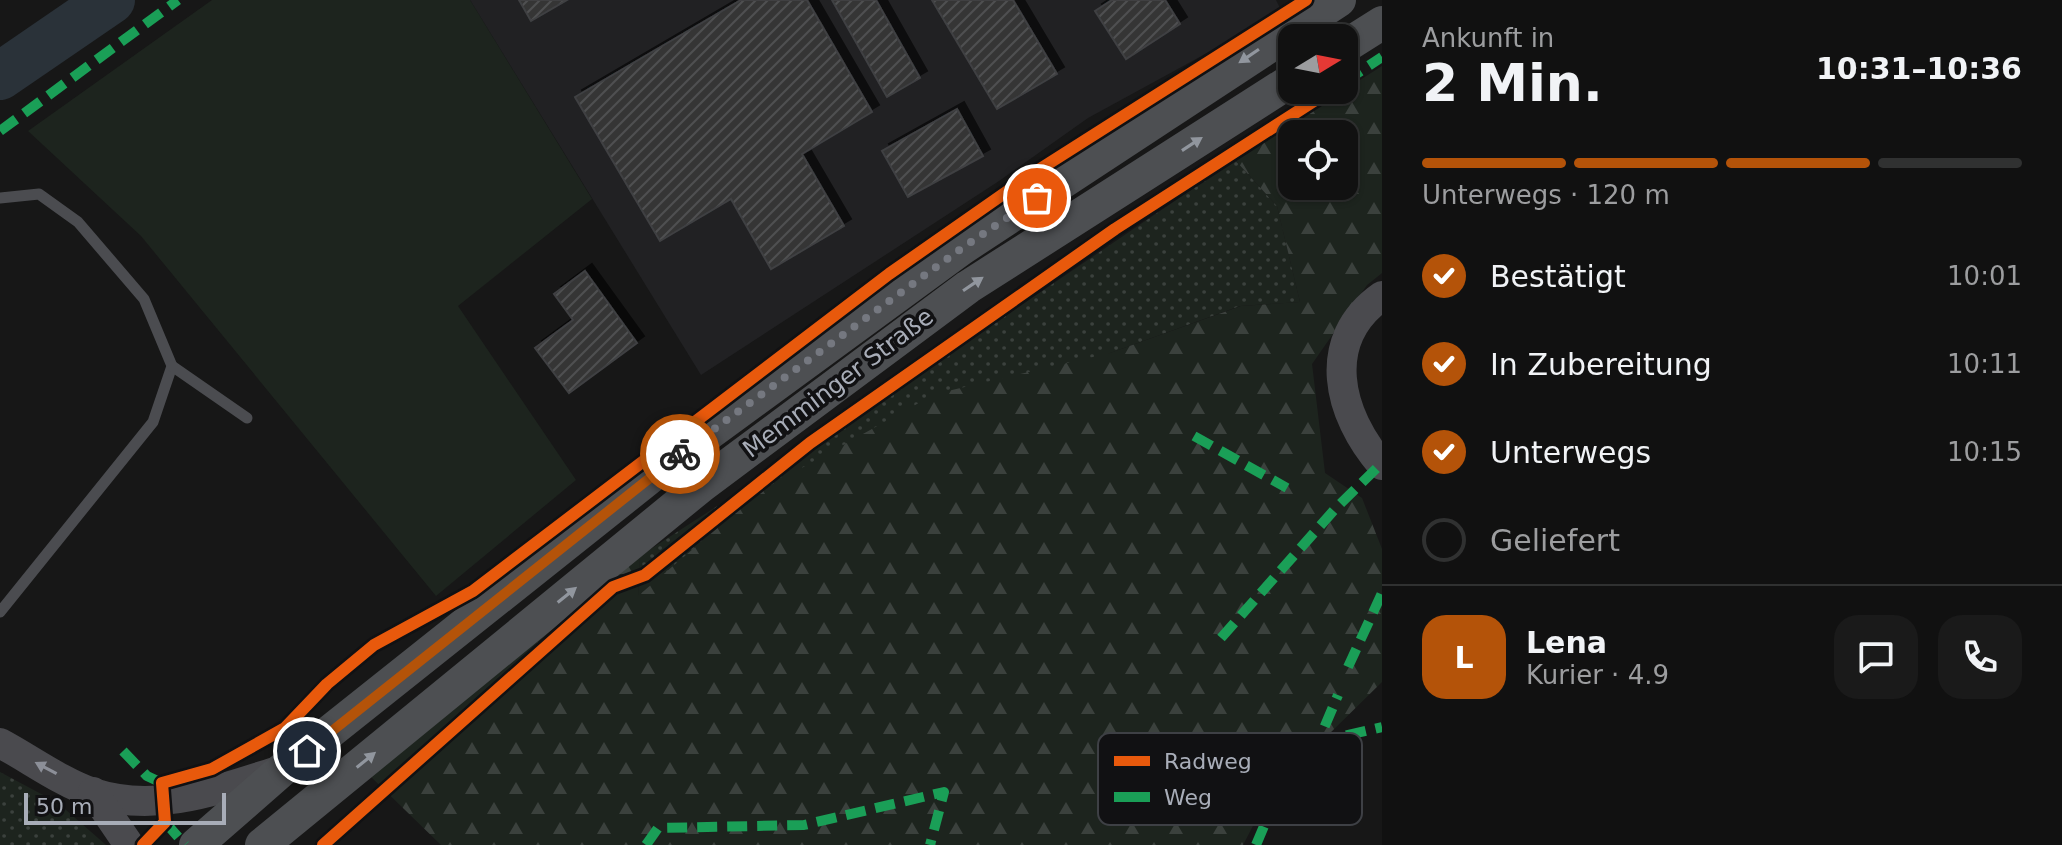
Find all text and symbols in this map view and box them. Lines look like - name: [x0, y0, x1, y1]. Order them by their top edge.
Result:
- text: Ankunft in: [1422, 23, 1554, 53]
- north arrow: [1278, 24, 1358, 104]
- map controls: [1278, 24, 1358, 200]
- one-way arrow: [1238, 49, 1259, 64]
- text: 10:31–10:36: [1816, 51, 2022, 86]
- text: 2 Min.: [1422, 53, 1603, 113]
- button: locate: [1278, 120, 1358, 200]
- one-way arrow: [1181, 137, 1203, 151]
- pin: [1003, 164, 1071, 232]
- icon: bag: [1015, 176, 1059, 220]
- text: Unterwegs · 120 m: [1422, 180, 1670, 210]
- icon: check: [1422, 254, 1466, 298]
- text: Bestätigt: [1490, 259, 1626, 294]
- text: 10:01: [1947, 261, 2022, 291]
- one-way arrow: [963, 277, 984, 292]
- street label: Memminger Straße: [737, 302, 939, 464]
- icon: check: [1422, 342, 1466, 386]
- text: In Zubereitung: [1490, 347, 1712, 382]
- text: 10:11: [1947, 349, 2022, 379]
- courier: [640, 414, 720, 494]
- icon: check: [1422, 430, 1466, 474]
- icon: bike: [658, 432, 702, 476]
- text: Unterwegs: [1490, 435, 1651, 470]
- text: 10:15: [1947, 437, 2022, 467]
- text: Geliefert: [1490, 523, 1620, 558]
- one-way arrow: [557, 587, 577, 604]
- button: chat: [1834, 615, 1918, 699]
- button: phone: [1938, 615, 2022, 699]
- text: Lena: [1526, 625, 1607, 660]
- text: L: [1454, 640, 1474, 675]
- text: Kurier · 4.9: [1526, 660, 1669, 690]
- pin: [273, 717, 341, 785]
- icon: home: [285, 729, 329, 773]
- legend: [1098, 733, 1362, 825]
- text: Radweg: [1164, 749, 1252, 774]
- one-way arrow: [356, 752, 376, 769]
- one-way arrow: [35, 761, 58, 775]
- text: Weg: [1164, 785, 1212, 810]
- scale bar: [24, 789, 226, 825]
- text: 50 m: [36, 794, 92, 819]

